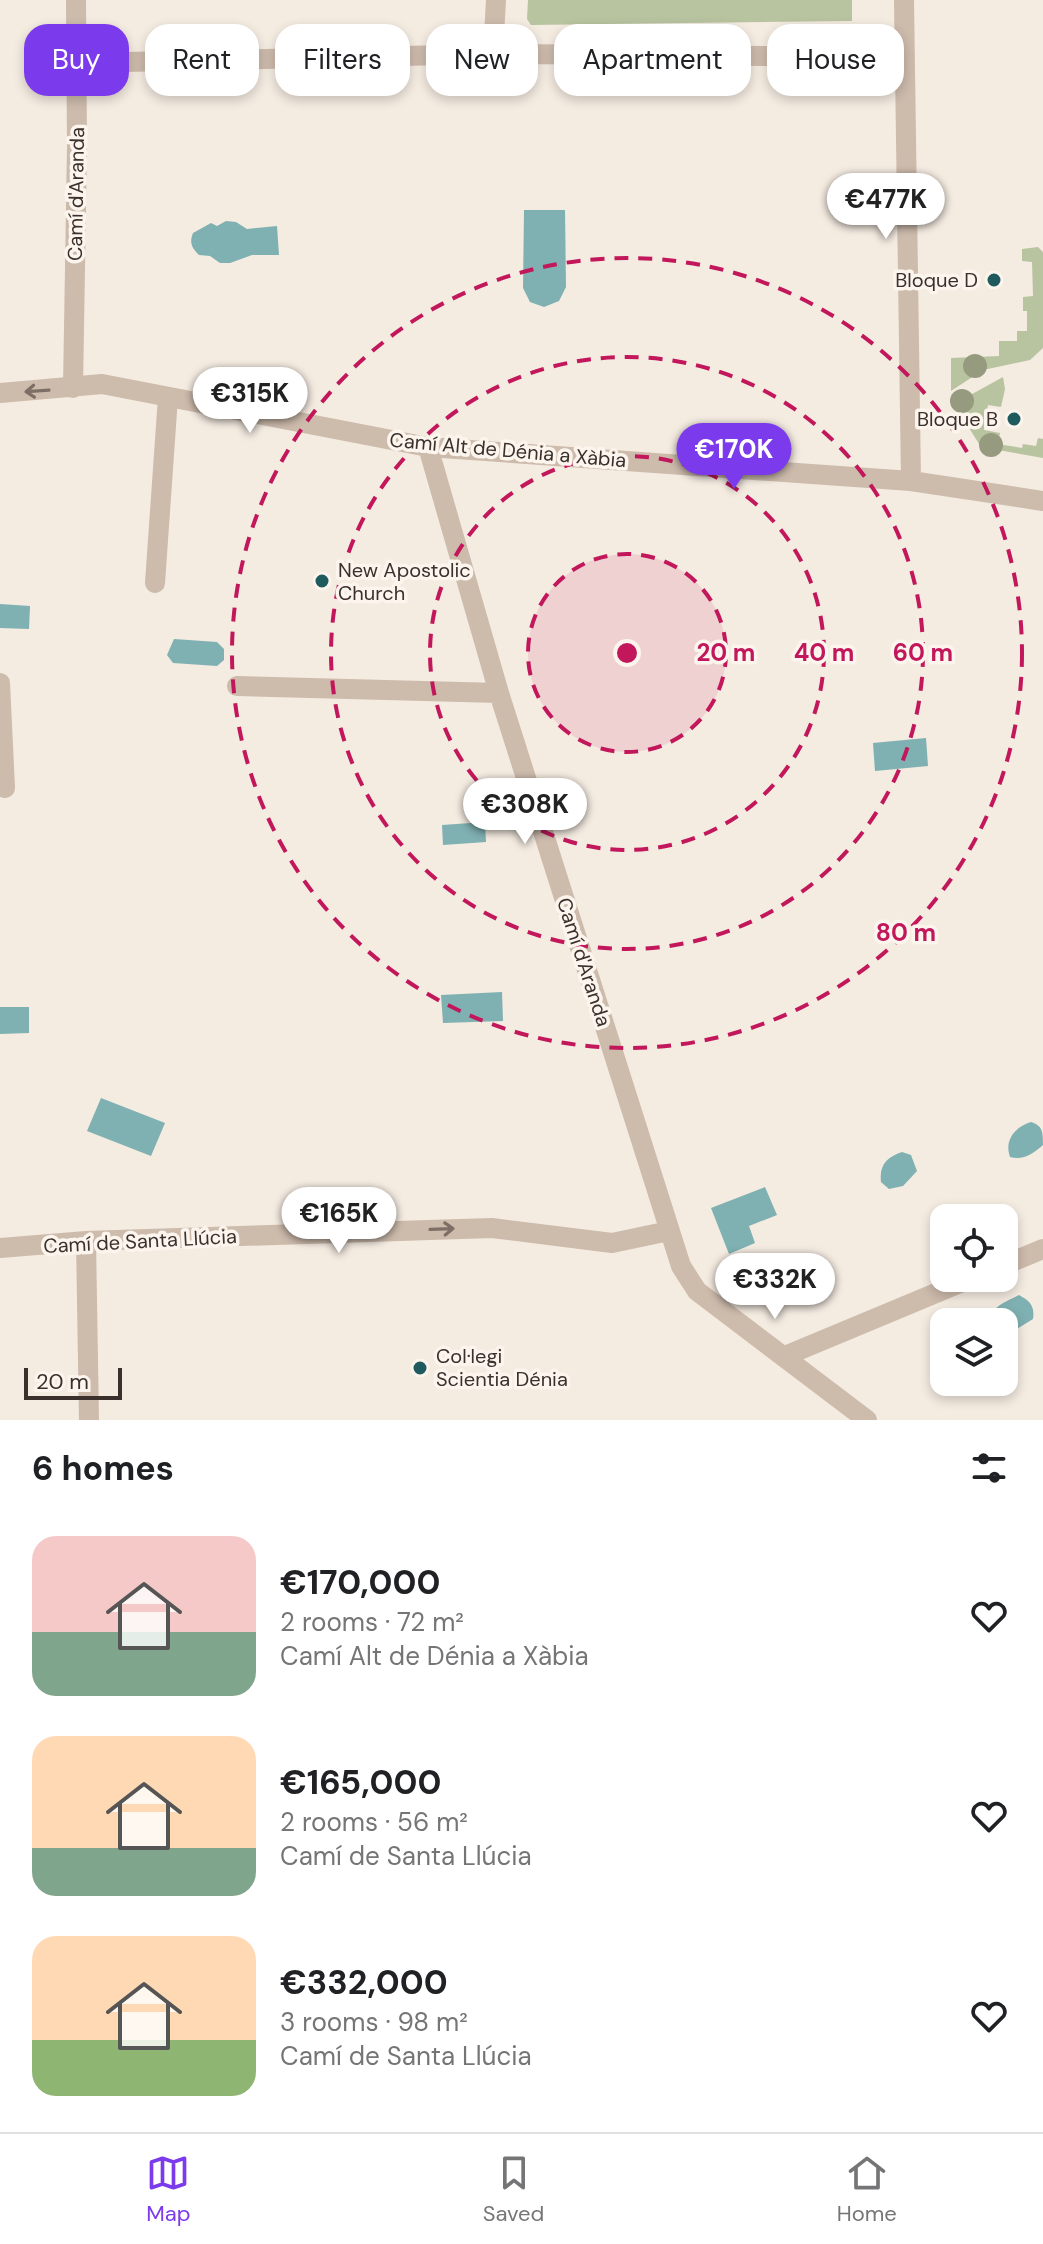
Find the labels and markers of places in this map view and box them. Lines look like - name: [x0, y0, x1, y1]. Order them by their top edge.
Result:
- pin: €477K: [830, 173, 942, 241]
- place label: Bloque D: [895, 267, 978, 293]
- marker: Bloque D: [985, 271, 1003, 289]
- pin: €315K: [194, 367, 306, 435]
- place label: Bloque B: [917, 406, 998, 432]
- marker: Bloque B: [1005, 410, 1023, 428]
- pin: €170K: [678, 423, 790, 491]
- place label: New Apostolic Church: [338, 557, 471, 606]
- marker: New Apostolic Church: [313, 572, 331, 590]
- centre of rings: [613, 639, 641, 667]
- pin: €308K: [469, 778, 581, 846]
- pin: €165K: [283, 1187, 395, 1255]
- pin: €332K: [719, 1253, 831, 1321]
- place label: Col·legi Scientia Dénia: [436, 1343, 568, 1392]
- marker: Col·legi Scientia Dénia: [411, 1359, 429, 1377]

